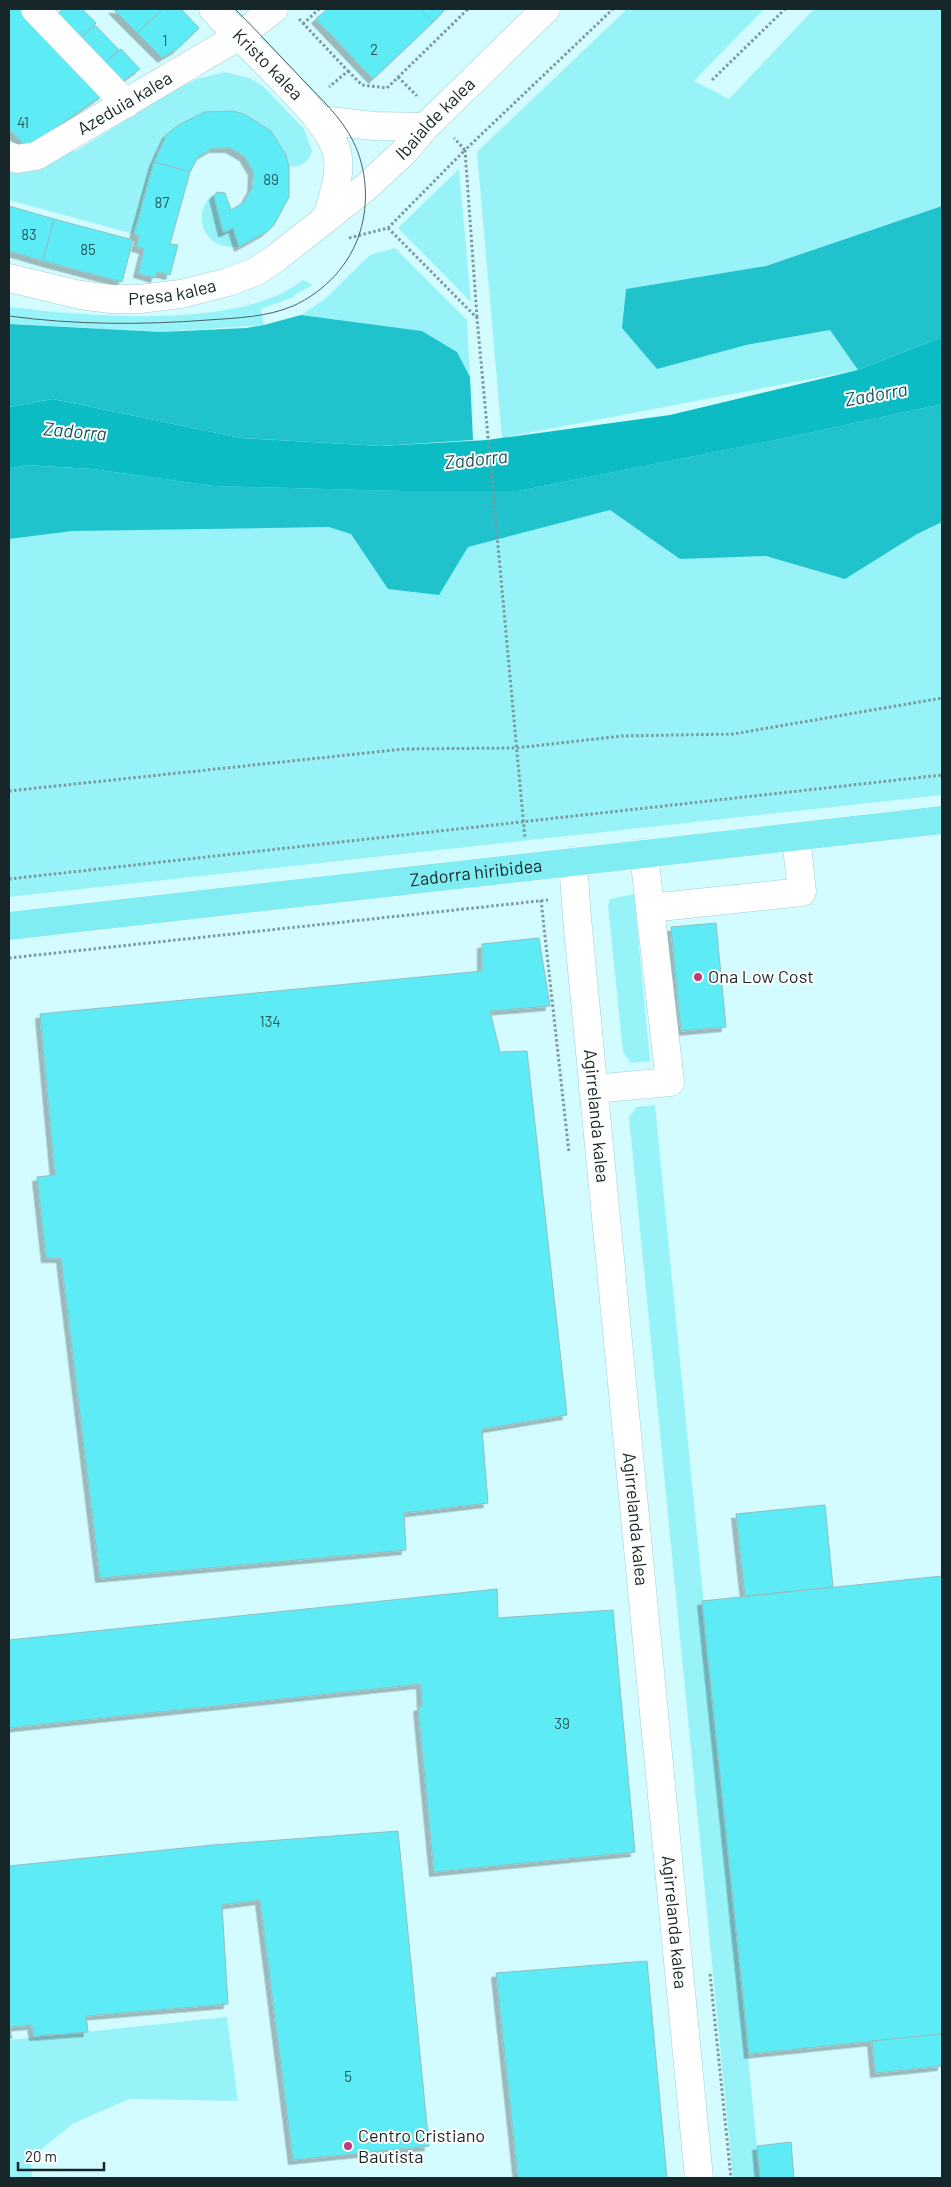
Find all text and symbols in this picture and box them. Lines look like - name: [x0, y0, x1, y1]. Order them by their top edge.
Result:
- street label: Kristo kalea: [228, 24, 308, 104]
- house number: 1: [162, 31, 168, 49]
- house number: 2: [370, 40, 378, 58]
- street label: Azeduia kalea: [73, 66, 176, 139]
- street label: Ibaialde kalea: [391, 73, 479, 164]
- house number: 41: [17, 113, 29, 131]
- house number: 89: [263, 170, 279, 188]
- house number: 87: [155, 193, 169, 211]
- house number: 83: [21, 225, 37, 243]
- house number: 85: [80, 240, 96, 258]
- street label: Presa kalea: [128, 273, 218, 309]
- water label: Zadorra: [843, 377, 909, 410]
- water label: Zadorra: [42, 416, 108, 445]
- water label: Zadorra: [443, 444, 509, 473]
- street label: Zadorra hiribidea: [409, 854, 543, 890]
- place label: Ona Low Cost: [708, 965, 814, 987]
- marker: Ona Low Cost: [692, 971, 704, 983]
- house number: 134: [259, 1012, 281, 1030]
- street label: Agirrelanda kalea: [580, 1048, 615, 1184]
- street label: Agirrelanda kalea: [619, 1451, 654, 1587]
- house number: 39: [554, 1714, 570, 1732]
- street label: Agirrelanda kalea: [658, 1854, 693, 1990]
- house number: 5: [344, 2067, 352, 2085]
- place label: Centro Cristiano Bautista: [358, 2124, 485, 2167]
- scale bar: [18, 2140, 104, 2172]
- marker: Centro Cristiano Bautista: [342, 2140, 354, 2152]
- text: 20 m: [25, 2147, 57, 2165]

